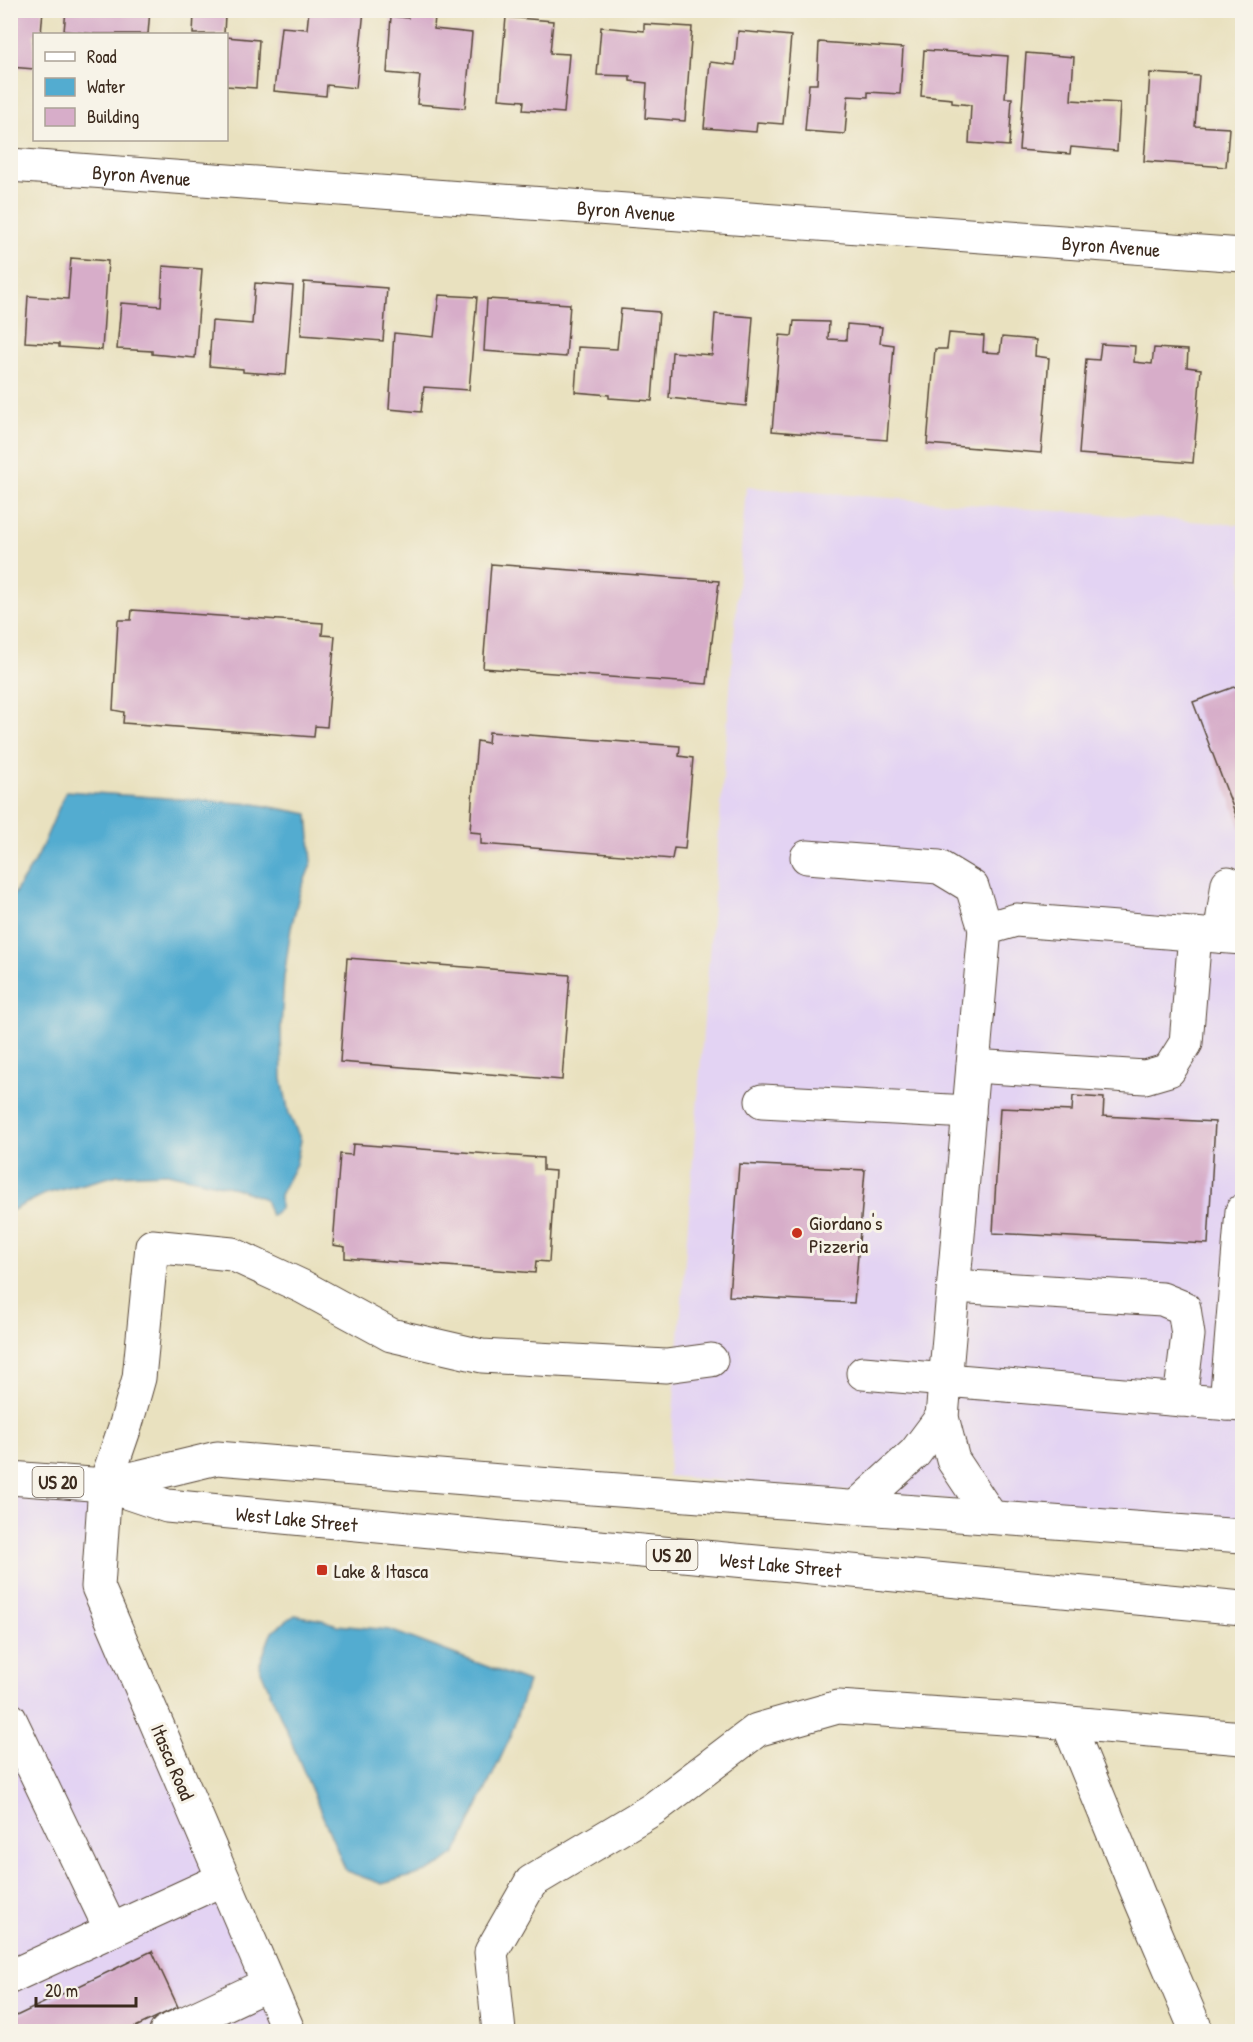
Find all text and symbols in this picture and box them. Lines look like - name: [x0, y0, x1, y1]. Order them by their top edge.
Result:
- legend: [33, 33, 228, 141]
- text: Road: [87, 44, 117, 69]
- text: Water: [87, 74, 125, 99]
- text: Building: [87, 104, 139, 129]
- street label: Byron Avenue: [91, 158, 192, 192]
- street label: Byron Avenue: [576, 193, 677, 227]
- street label: Byron Avenue: [1061, 228, 1161, 262]
- place label: Giordano's Pizzeria: [809, 1209, 883, 1259]
- marker: Giordano's Pizzeria: [790, 1226, 804, 1240]
- road number: US 20: [32, 1467, 84, 1497]
- street label: West Lake Street: [235, 1499, 360, 1538]
- road number: US 20: [646, 1540, 698, 1570]
- street label: West Lake Street: [718, 1545, 844, 1584]
- place label: Lake & Itasca: [334, 1557, 428, 1584]
- marker: Lake & Itasca: [315, 1563, 329, 1577]
- street label: Itasca Road: [145, 1720, 201, 1804]
- scale bar: [36, 1970, 136, 2008]
- text: 20 m: [45, 1978, 78, 2003]

